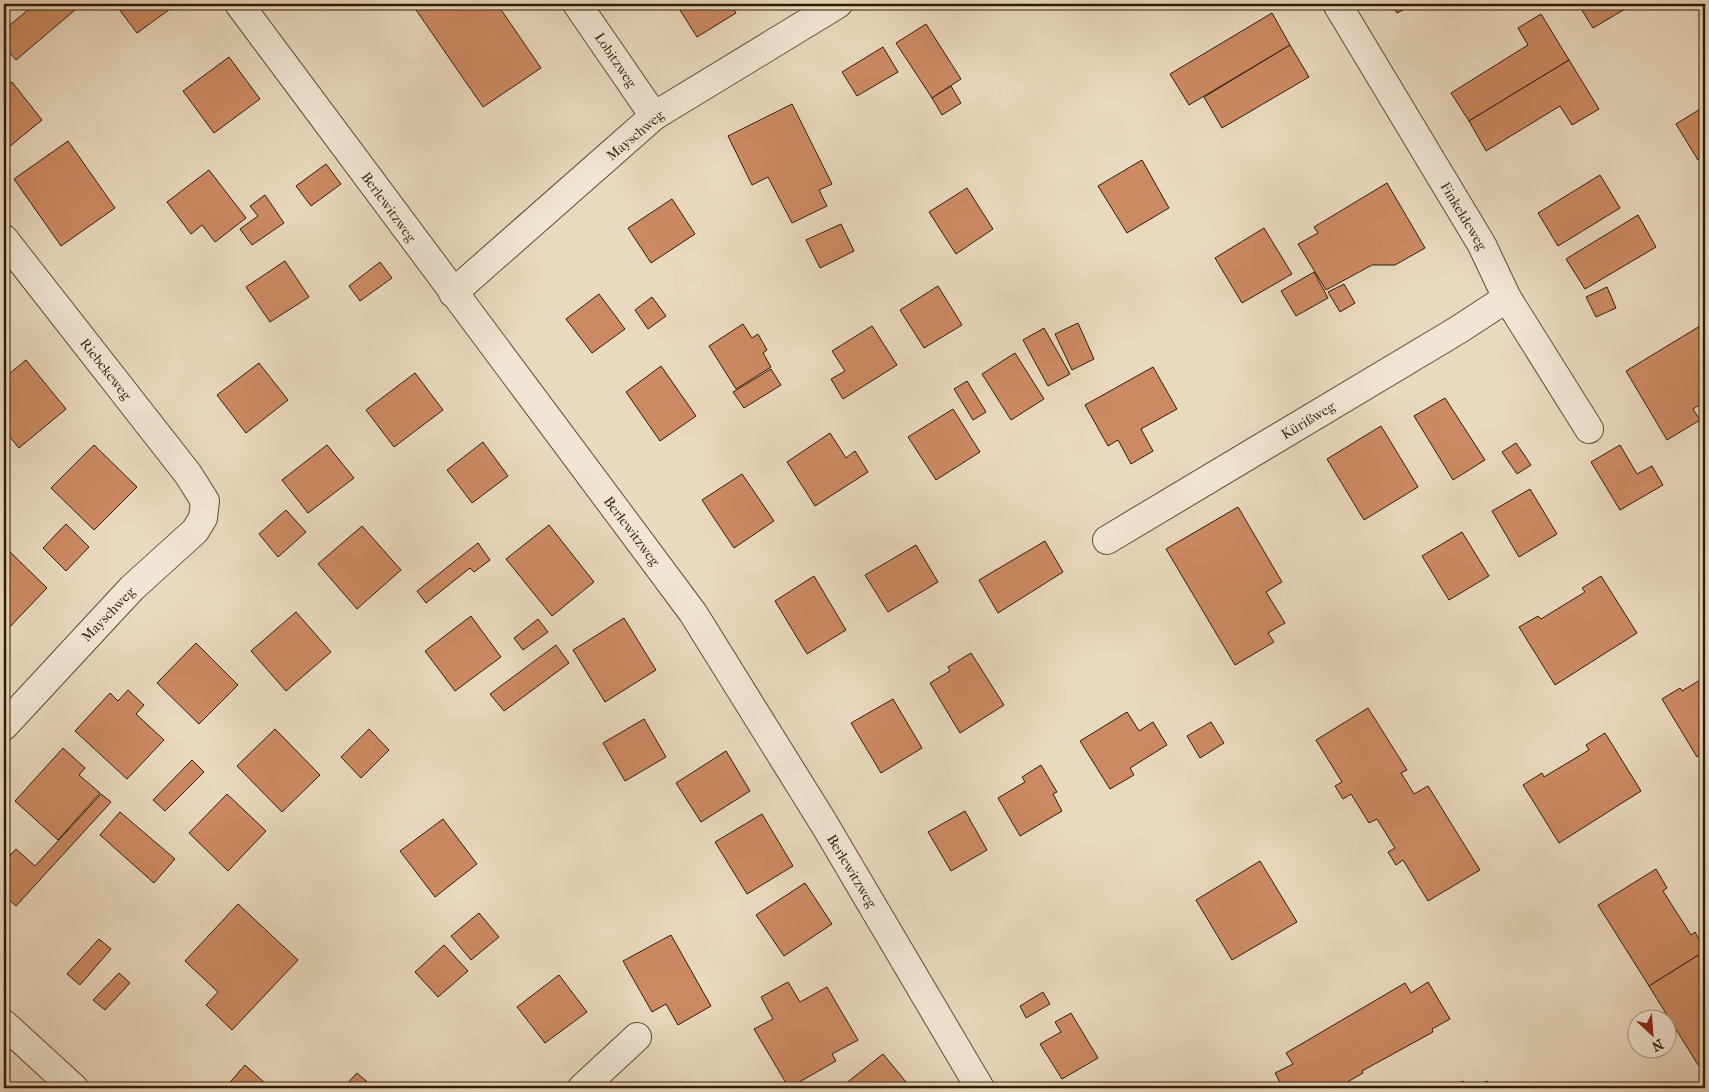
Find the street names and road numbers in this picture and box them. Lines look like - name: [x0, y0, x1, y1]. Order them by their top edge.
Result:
- street label: Lobitzweg: [591, 30, 640, 91]
- street label: Mayschweg: [603, 106, 668, 164]
- street label: Berlewitzweg: [357, 169, 420, 246]
- street label: Finkeldeweg: [1437, 179, 1491, 254]
- street label: Riebekeweg: [76, 335, 135, 404]
- street label: Kürißweg: [1278, 397, 1339, 443]
- street label: Berlewitzweg: [600, 493, 664, 570]
- street label: Mayschweg: [78, 583, 139, 645]
- street label: Berlewitzweg: [823, 831, 880, 912]

